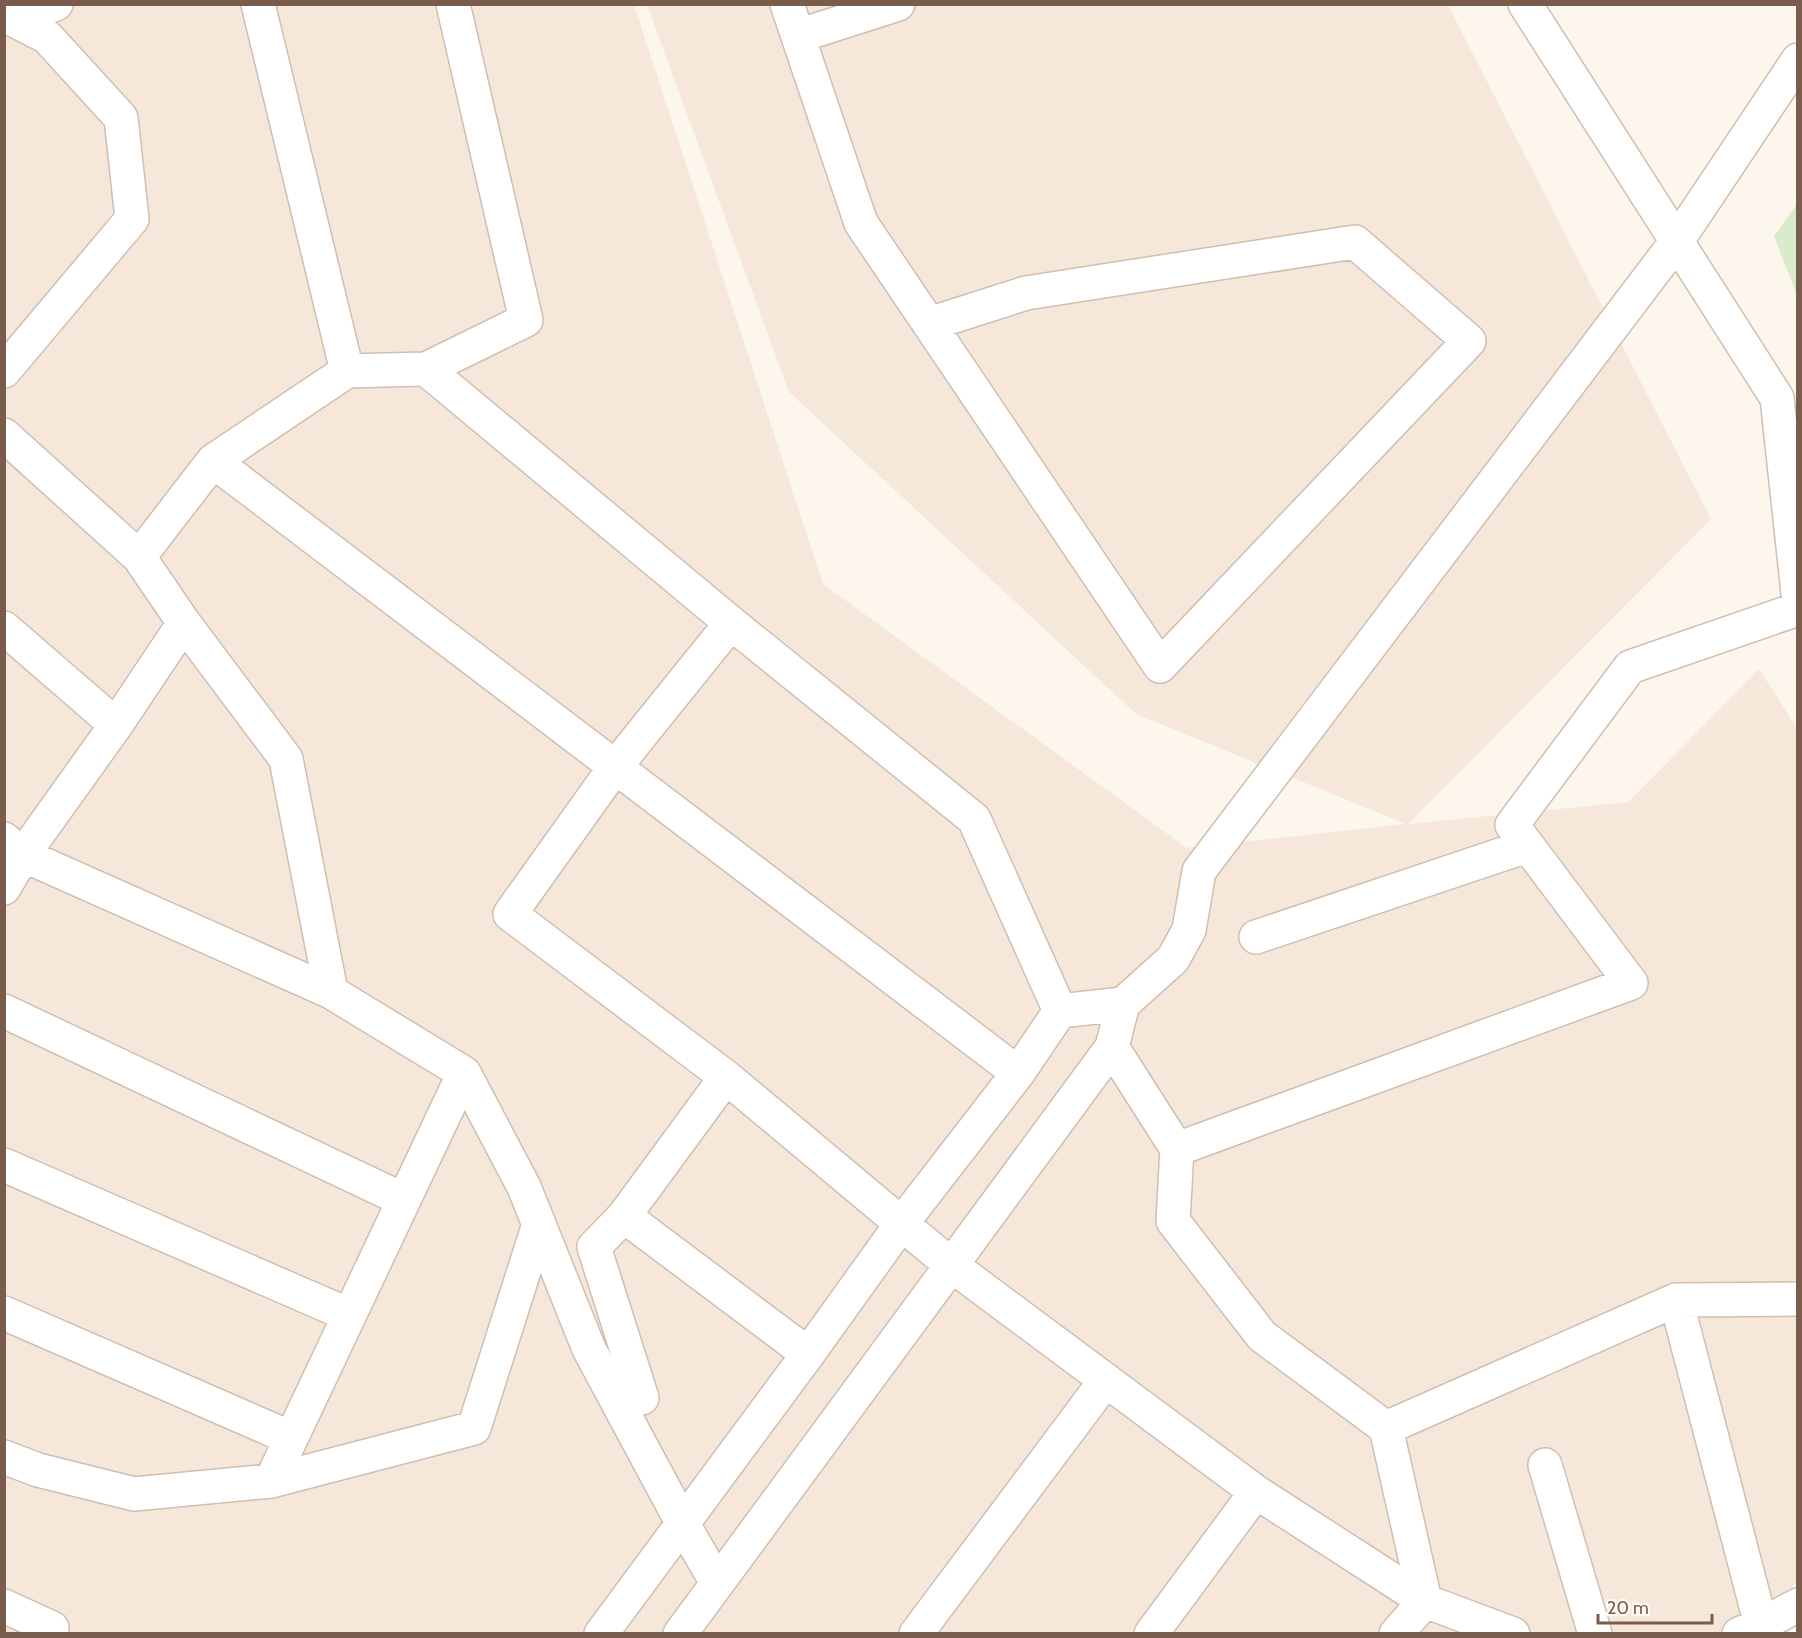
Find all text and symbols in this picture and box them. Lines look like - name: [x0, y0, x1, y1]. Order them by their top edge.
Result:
- scale bar: [1598, 1587, 1712, 1625]
- text: 20 m: [1607, 1597, 1649, 1619]

